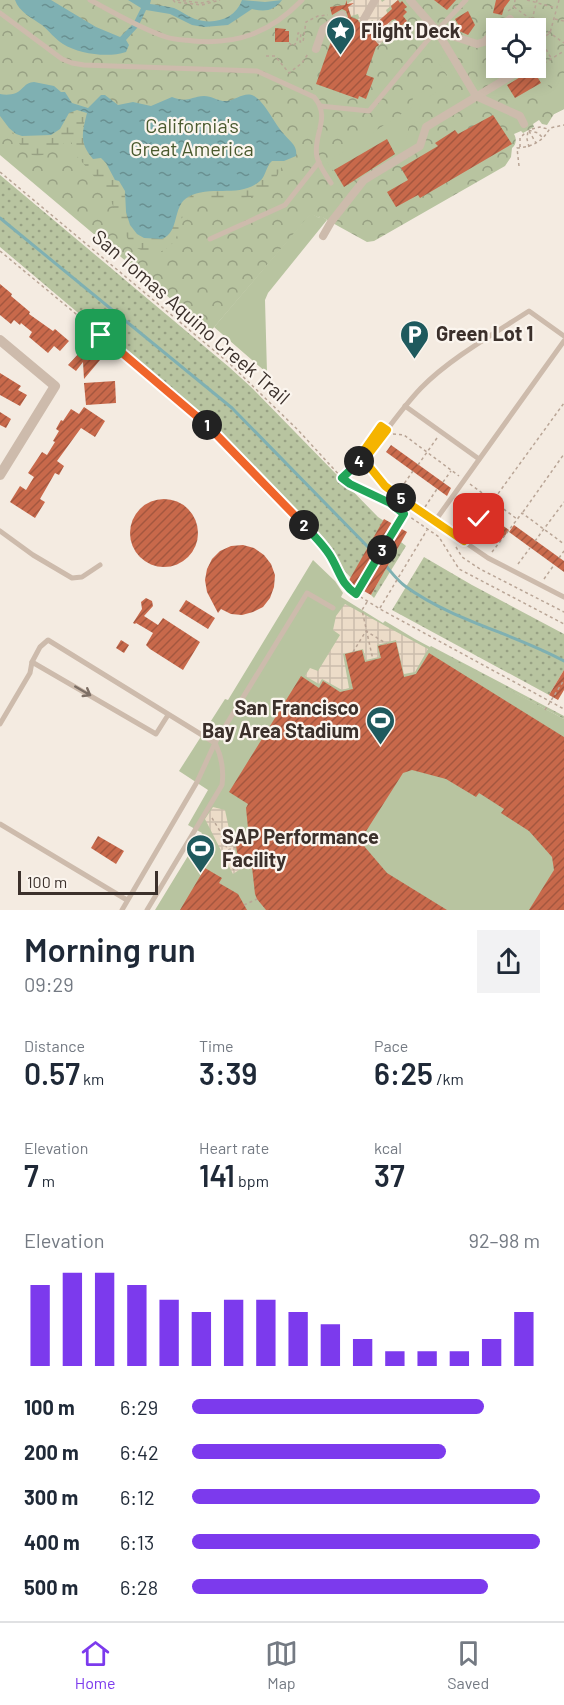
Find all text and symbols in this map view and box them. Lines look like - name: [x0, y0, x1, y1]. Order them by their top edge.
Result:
- place icon: Flight Deck: [324, 15, 356, 57]
- place label: Flight Deck: [361, 18, 461, 42]
- map controls: [486, 18, 546, 78]
- button: locate: [486, 18, 546, 78]
- park label: California's Great America: [130, 113, 254, 160]
- street label: San Tomas Aquino Creek Trail: [88, 224, 295, 409]
- pin: [75, 309, 126, 360]
- icon: arrive: [84, 318, 117, 351]
- parking icon: Green Lot 1: [399, 318, 431, 360]
- place label: Green Lot 1: [436, 321, 533, 345]
- pin: 1: [192, 410, 222, 440]
- text: 1: [204, 415, 210, 434]
- pin: 4: [344, 446, 374, 476]
- text: 4: [354, 451, 364, 470]
- pin: 5: [386, 483, 416, 513]
- text: 5: [397, 488, 405, 507]
- pin: [453, 493, 504, 544]
- icon: check: [462, 502, 495, 535]
- pin: 2: [289, 510, 319, 540]
- text: 2: [300, 515, 308, 534]
- pin: 3: [367, 535, 397, 565]
- text: 3: [378, 540, 386, 559]
- one-way arrow: [74, 686, 91, 698]
- place label: San Francisco Bay Area Stadium: [202, 695, 359, 742]
- sports icon: San Francisco Bay Area Stadium: [364, 704, 396, 746]
- place label: SAP Performance Facility: [222, 824, 379, 871]
- sports icon: SAP Performance Facility: [185, 832, 217, 874]
- scale bar: [18, 868, 158, 896]
- text: 100 m: [27, 872, 67, 891]
- text: Morning run: [24, 929, 196, 969]
- button: share: [477, 930, 540, 993]
- text: 09:29: [24, 972, 74, 996]
- text: Distance: [24, 1036, 85, 1055]
- text: Time: [199, 1036, 234, 1055]
- text: Pace: [374, 1036, 408, 1055]
- text: 0.57: [24, 1055, 80, 1091]
- text: 3:39: [199, 1055, 257, 1091]
- text: 6:25: [374, 1055, 433, 1091]
- text: km: [80, 1069, 104, 1088]
- text: /km: [433, 1069, 464, 1088]
- text: Elevation: [24, 1138, 88, 1157]
- text: Heart rate: [199, 1138, 269, 1157]
- text: kcal: [374, 1138, 402, 1157]
- text: 7: [24, 1157, 39, 1193]
- text: 141: [199, 1157, 235, 1193]
- text: 37: [374, 1157, 405, 1193]
- text: m: [39, 1171, 55, 1190]
- text: bpm: [235, 1171, 269, 1190]
- text: Elevation: [24, 1228, 105, 1252]
- text: 92–98 m: [468, 1228, 540, 1252]
- text: 100 m: [24, 1395, 75, 1419]
- text: 6:29: [120, 1395, 158, 1419]
- text: 200 m: [24, 1440, 79, 1464]
- text: 6:42: [120, 1440, 159, 1464]
- text: 300 m: [24, 1485, 78, 1509]
- text: 6:12: [120, 1485, 155, 1509]
- text: 400 m: [24, 1530, 80, 1554]
- text: 6:13: [120, 1530, 154, 1554]
- text: 500 m: [24, 1575, 78, 1599]
- text: 6:28: [120, 1575, 158, 1599]
- tab: Home: [75, 1637, 116, 1692]
- tab: Map: [265, 1637, 298, 1692]
- tab: Saved: [447, 1637, 489, 1692]

